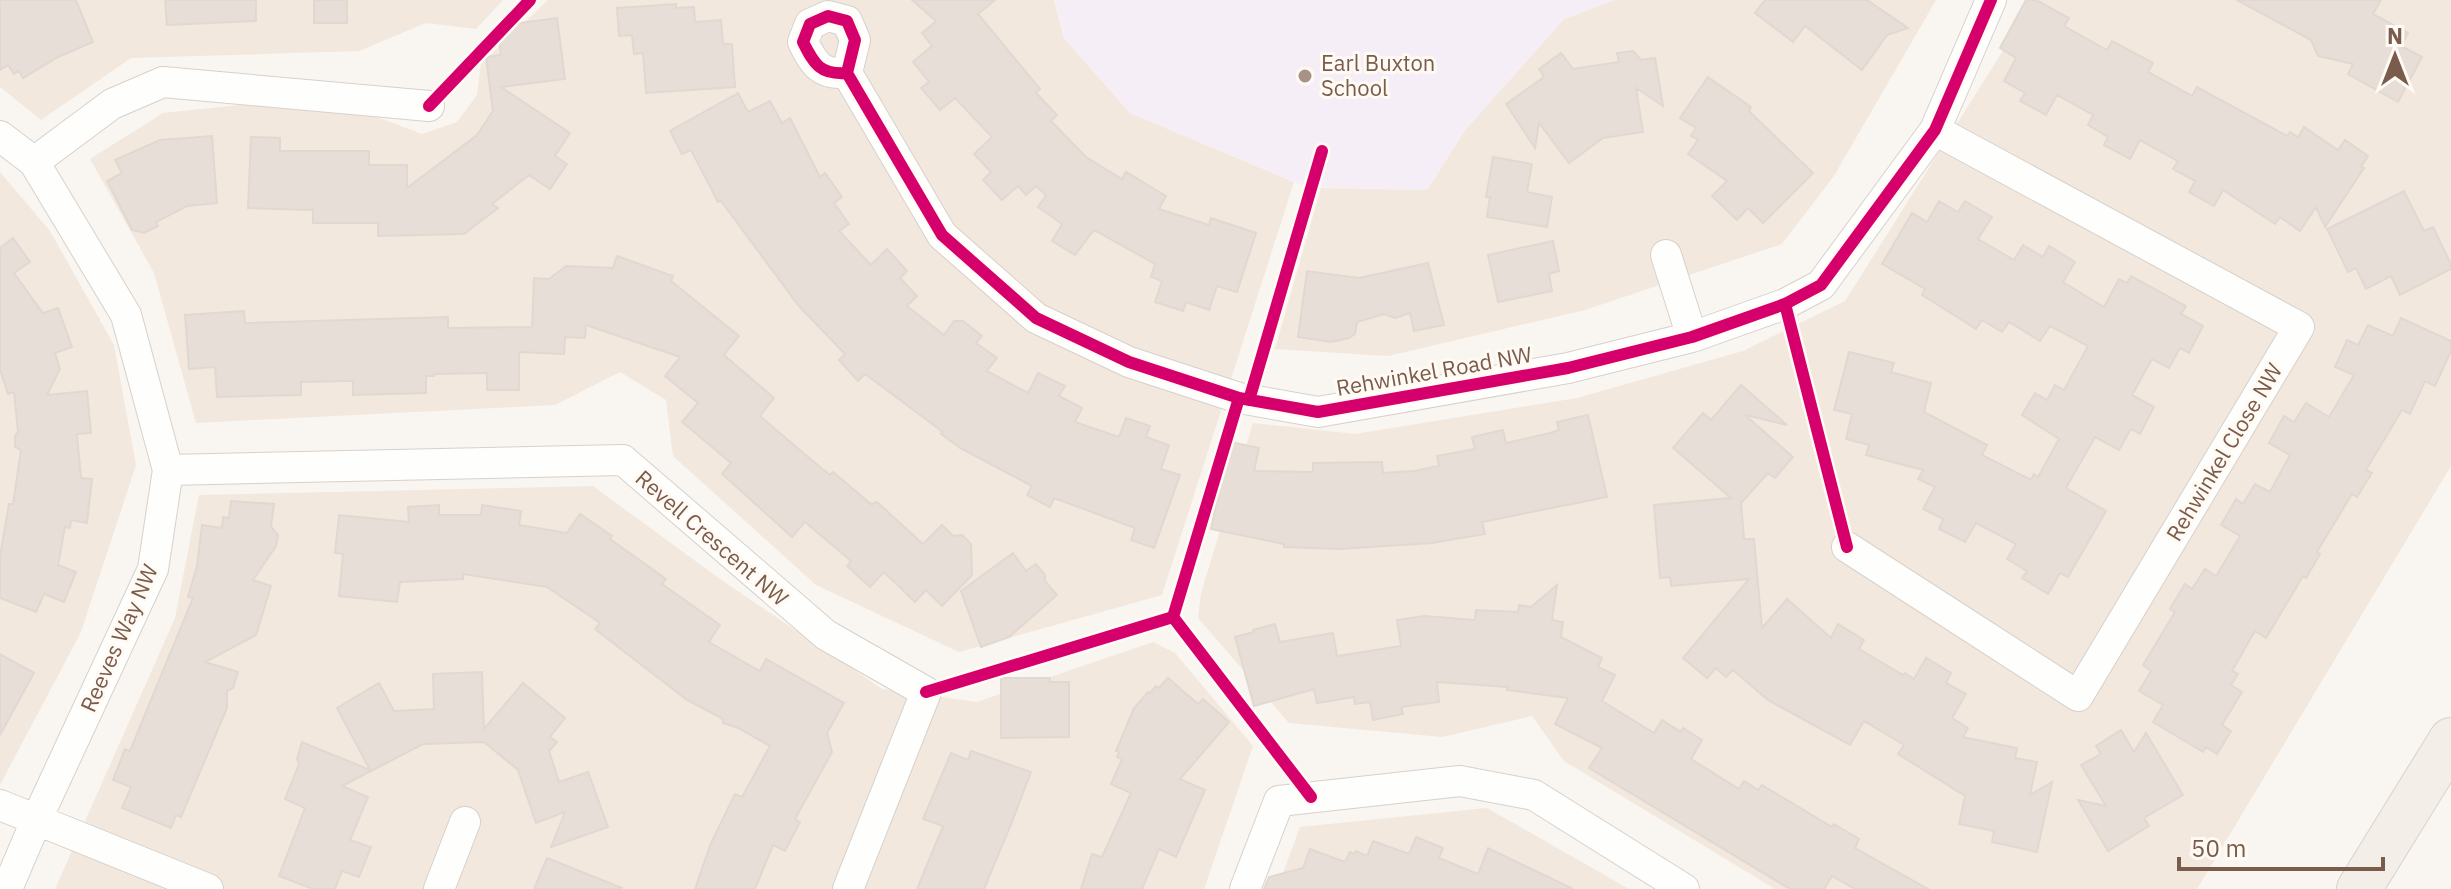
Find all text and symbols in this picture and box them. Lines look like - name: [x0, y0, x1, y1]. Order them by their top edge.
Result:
- north arrow: [2355, 16, 2435, 96]
- text: N: [2387, 21, 2403, 50]
- place label: Earl Buxton School: [1321, 48, 1435, 102]
- marker: Earl Buxton School: [1296, 67, 1314, 85]
- street label: Rehwinkel Road NW: [1334, 339, 1535, 402]
- street label: Rehwinkel Close NW: [2159, 357, 2288, 546]
- street label: Revell Crescent NW: [630, 463, 795, 612]
- street label: Reeves Way NW: [73, 559, 164, 716]
- scale bar: [2179, 821, 2383, 871]
- text: 50 m: [2191, 832, 2246, 864]

